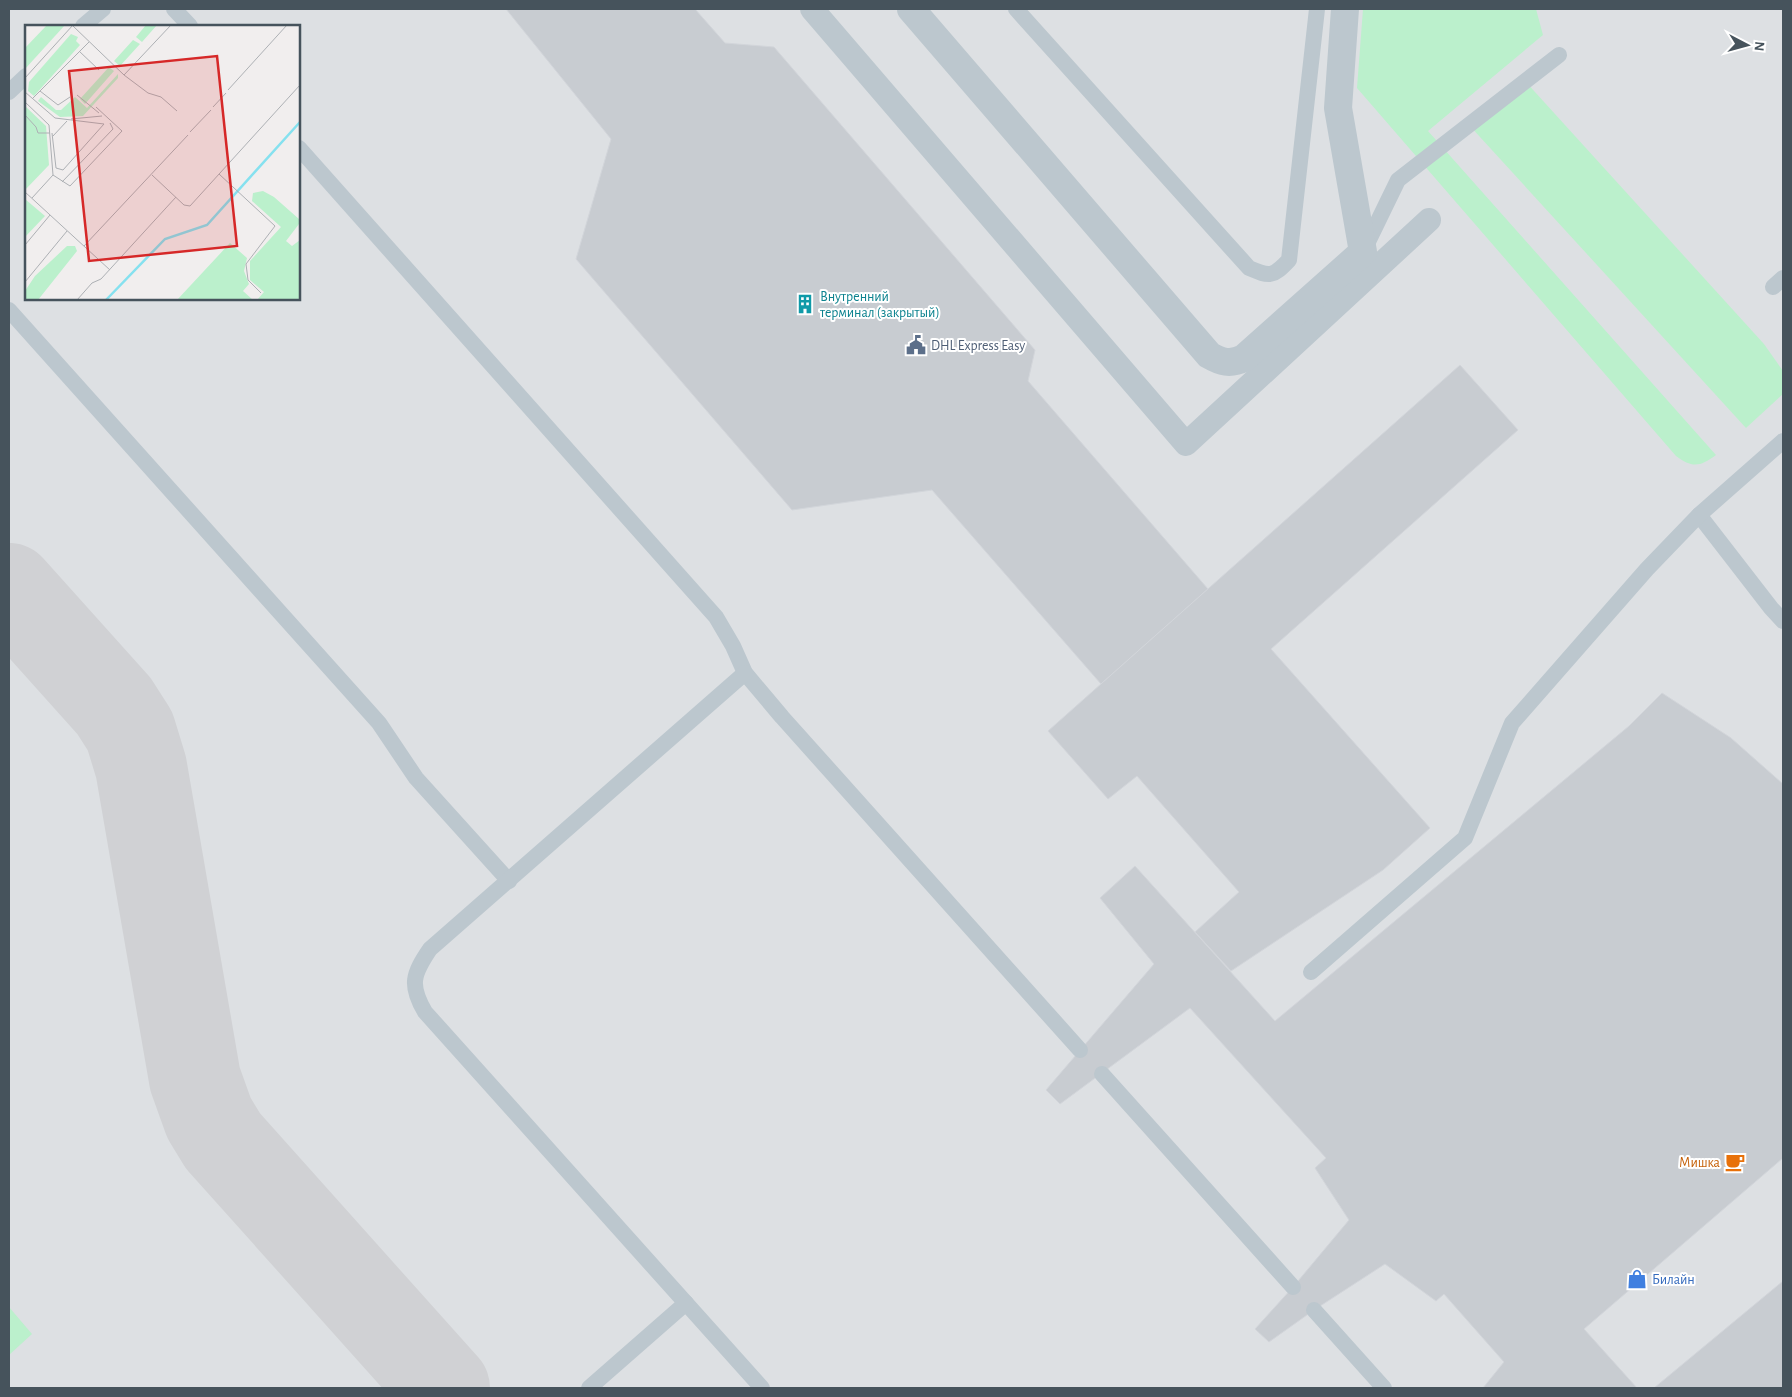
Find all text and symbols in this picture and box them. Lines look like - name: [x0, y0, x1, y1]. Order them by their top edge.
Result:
- north arrow: [1722, 20, 1772, 70]
- inset map: [25, 25, 300, 300]
- text: N: [1751, 41, 1766, 52]
- place label: Внутренний терминал (закрытый): [819, 290, 940, 320]
- building icon: Внутренний терминал (закрытый): [794, 293, 816, 315]
- public building icon: DHL Express Easy: [905, 334, 927, 356]
- place label: DHL Express Easy: [931, 339, 1025, 353]
- cafe icon: Мишка: [1724, 1151, 1746, 1173]
- place label: Мишка: [1679, 1156, 1721, 1170]
- shop icon: Билайн: [1626, 1268, 1648, 1290]
- place label: Билайн: [1652, 1273, 1695, 1287]

